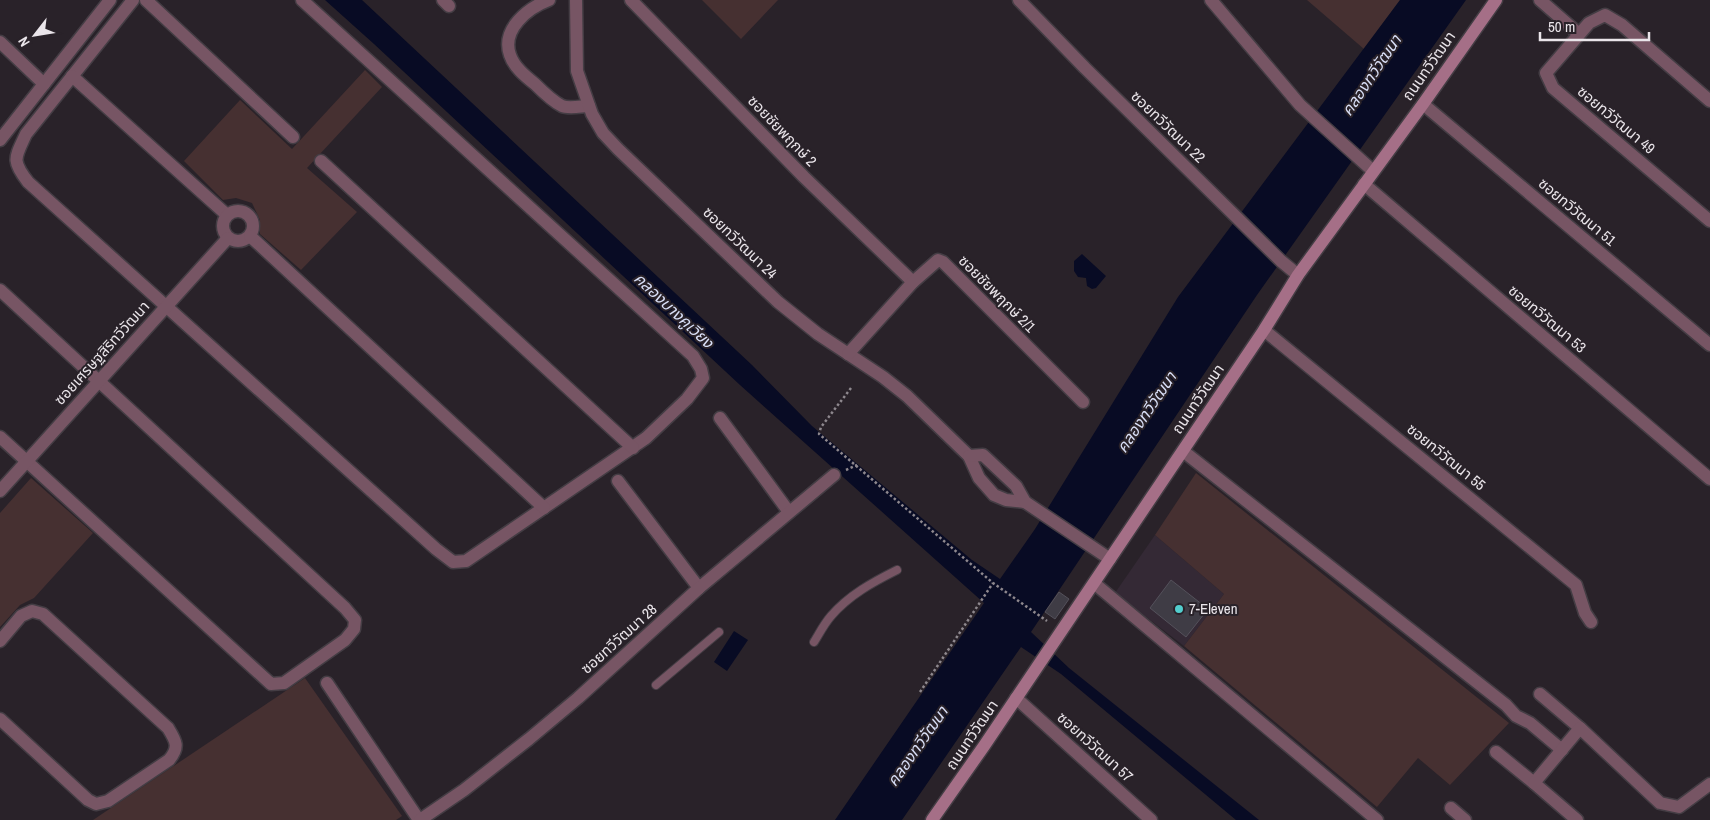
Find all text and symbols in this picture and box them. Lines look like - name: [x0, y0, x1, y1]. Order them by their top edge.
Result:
- north arrow: [10, 10, 60, 60]
- scale bar: [1540, 10, 1649, 42]
- text: 50 m: [1548, 16, 1575, 37]
- street label: ถนนทวีวัฒนา: [1397, 27, 1460, 105]
- water label: คลองทวีวัฒนา: [1336, 29, 1407, 120]
- text: N: [14, 34, 34, 50]
- street label: ซอยทวีวัฒนา 49: [1573, 81, 1660, 159]
- street label: ซอยทวีวัฒนา 22: [1127, 86, 1210, 168]
- street label: ซอยชัยพฤกษ์ 2: [743, 91, 822, 171]
- street label: ซอยทวีวัฒนา 51: [1534, 173, 1621, 251]
- street label: ซอยทวีวัฒนา 24: [699, 202, 782, 284]
- street label: ซอยชัยพฤกษ์ 2/1: [954, 250, 1041, 337]
- water label: คลองบางคูเวียง: [629, 267, 720, 354]
- street label: ซอยทวีวัฒนา 53: [1504, 280, 1591, 358]
- street label: ซอยเศรษฐสิริทวีวัฒนา: [49, 296, 154, 409]
- street label: ถนนทวีวัฒนา: [1166, 360, 1229, 438]
- water label: คลองทวีวัฒนา: [1111, 366, 1182, 457]
- street label: ซอยทวีวัฒนา 55: [1403, 418, 1490, 495]
- place label: 7-Eleven: [1189, 598, 1238, 619]
- street label: ซอยทวีวัฒนา 28: [576, 599, 661, 678]
- marker: 7-Eleven: [1173, 603, 1185, 615]
- street label: ถนนทวีวัฒนา: [940, 696, 1003, 774]
- water label: คลองทวีวัฒนา: [881, 700, 954, 790]
- street label: ซอยทวีวัฒนา 57: [1053, 707, 1138, 787]

